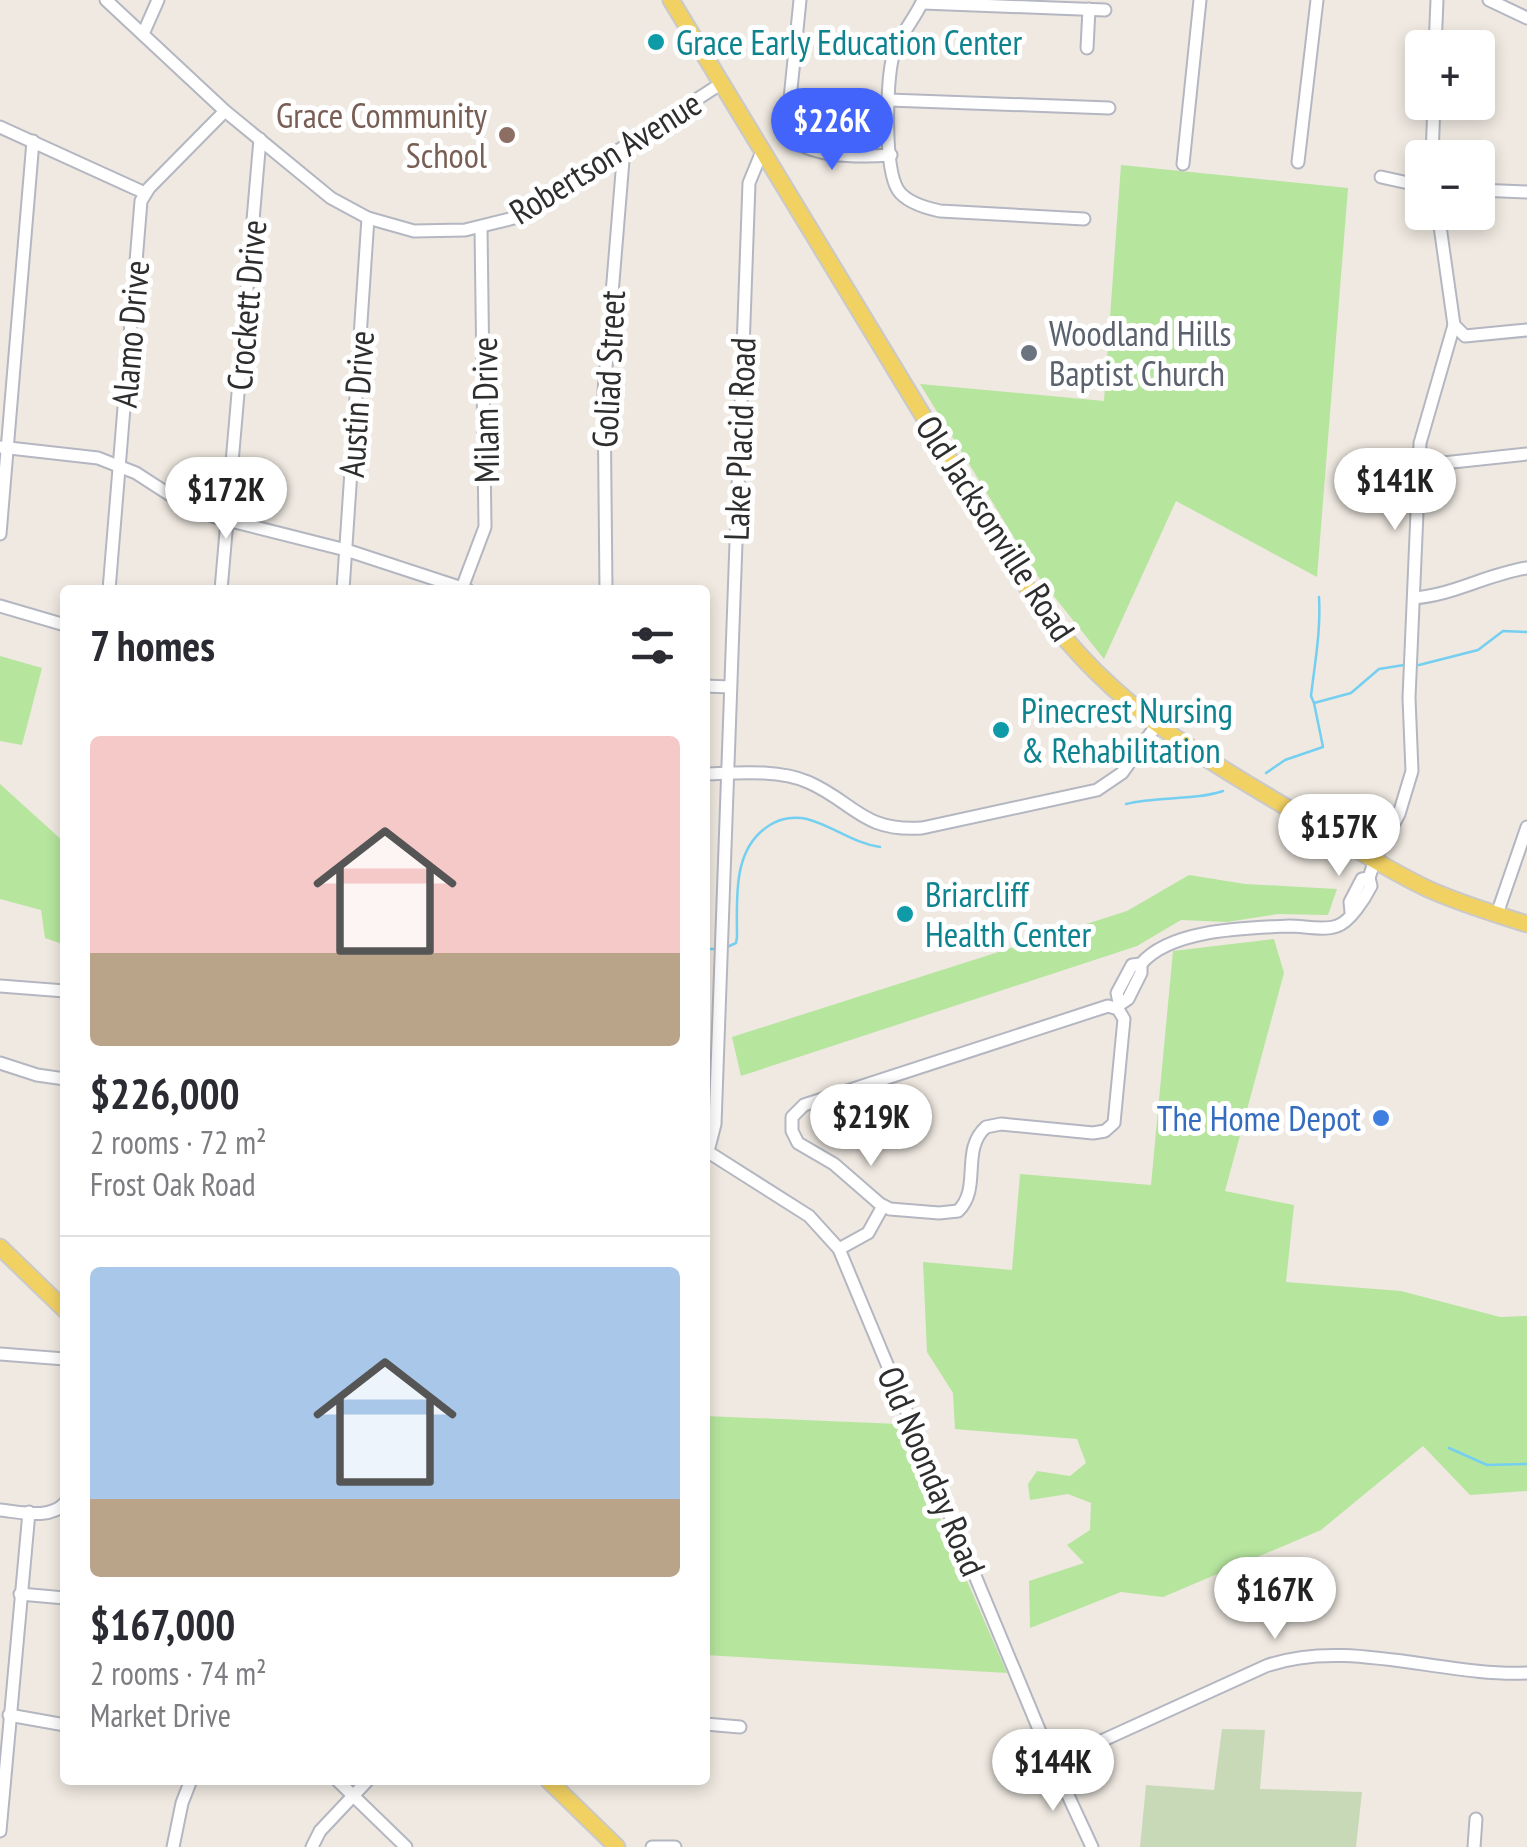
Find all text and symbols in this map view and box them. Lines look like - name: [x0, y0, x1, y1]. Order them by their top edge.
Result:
- place label: Grace Early Education Center: [676, 19, 1022, 65]
- map controls: [1405, 30, 1495, 230]
- button: +: [1405, 30, 1495, 120]
- marker: Grace Early Education Center: [645, 31, 667, 53]
- street label: Robertson Avenue: [501, 80, 709, 234]
- pin: $226K: [762, 88, 902, 173]
- place label: Grace Community School: [276, 92, 488, 178]
- text: $226K: [793, 99, 871, 141]
- marker: Grace Community School: [496, 124, 518, 146]
- button: −: [1405, 140, 1495, 230]
- street label: Crockett Drive: [216, 218, 276, 392]
- street label: Alamo Drive: [101, 258, 159, 410]
- street label: Goliad Street: [581, 289, 635, 449]
- place label: Woodland Hills Baptist Church: [1049, 310, 1231, 396]
- street label: Austin Drive: [328, 329, 384, 479]
- street label: Milam Drive: [461, 337, 509, 483]
- street label: Lake Placid Road: [712, 337, 766, 541]
- marker: Woodland Hills Baptist Church: [1018, 342, 1040, 364]
- street label: Old Jacksonville Road: [906, 407, 1086, 649]
- pin: $141K: [1325, 448, 1465, 533]
- pin: $172K: [156, 457, 296, 542]
- text: $141K: [1356, 459, 1434, 501]
- text: $172K: [187, 468, 265, 510]
- text: 7 homes: [90, 618, 215, 673]
- icon: filters: [625, 618, 680, 673]
- place label: Pinecrest Nursing & Rehabilitation: [1021, 687, 1233, 773]
- marker: Pinecrest Nursing & Rehabilitation: [990, 719, 1012, 741]
- pin: $157K: [1269, 794, 1409, 879]
- icon: home: [295, 801, 475, 981]
- text: $157K: [1300, 805, 1378, 847]
- place label: Briarcliff Health Center: [925, 871, 1091, 957]
- marker: Briarcliff Health Center: [894, 903, 916, 925]
- text: $226,000: [90, 1066, 240, 1121]
- pin: $219K: [801, 1084, 941, 1169]
- text: $219K: [832, 1095, 910, 1137]
- place label: The Home Depot: [1157, 1095, 1361, 1141]
- marker: The Home Depot: [1370, 1107, 1392, 1129]
- text: 2 rooms · 72 m²: [90, 1121, 267, 1163]
- text: Frost Oak Road: [90, 1163, 256, 1205]
- icon: home: [295, 1332, 475, 1512]
- street label: Old Noonday Road: [867, 1359, 997, 1583]
- pin: $167K: [1205, 1557, 1345, 1642]
- text: $167K: [1236, 1568, 1314, 1610]
- text: $167,000: [90, 1597, 235, 1652]
- text: 2 rooms · 74 m²: [90, 1652, 267, 1694]
- text: Market Drive: [90, 1694, 231, 1736]
- pin: $144K: [983, 1729, 1123, 1814]
- text: $144K: [1014, 1740, 1092, 1782]

